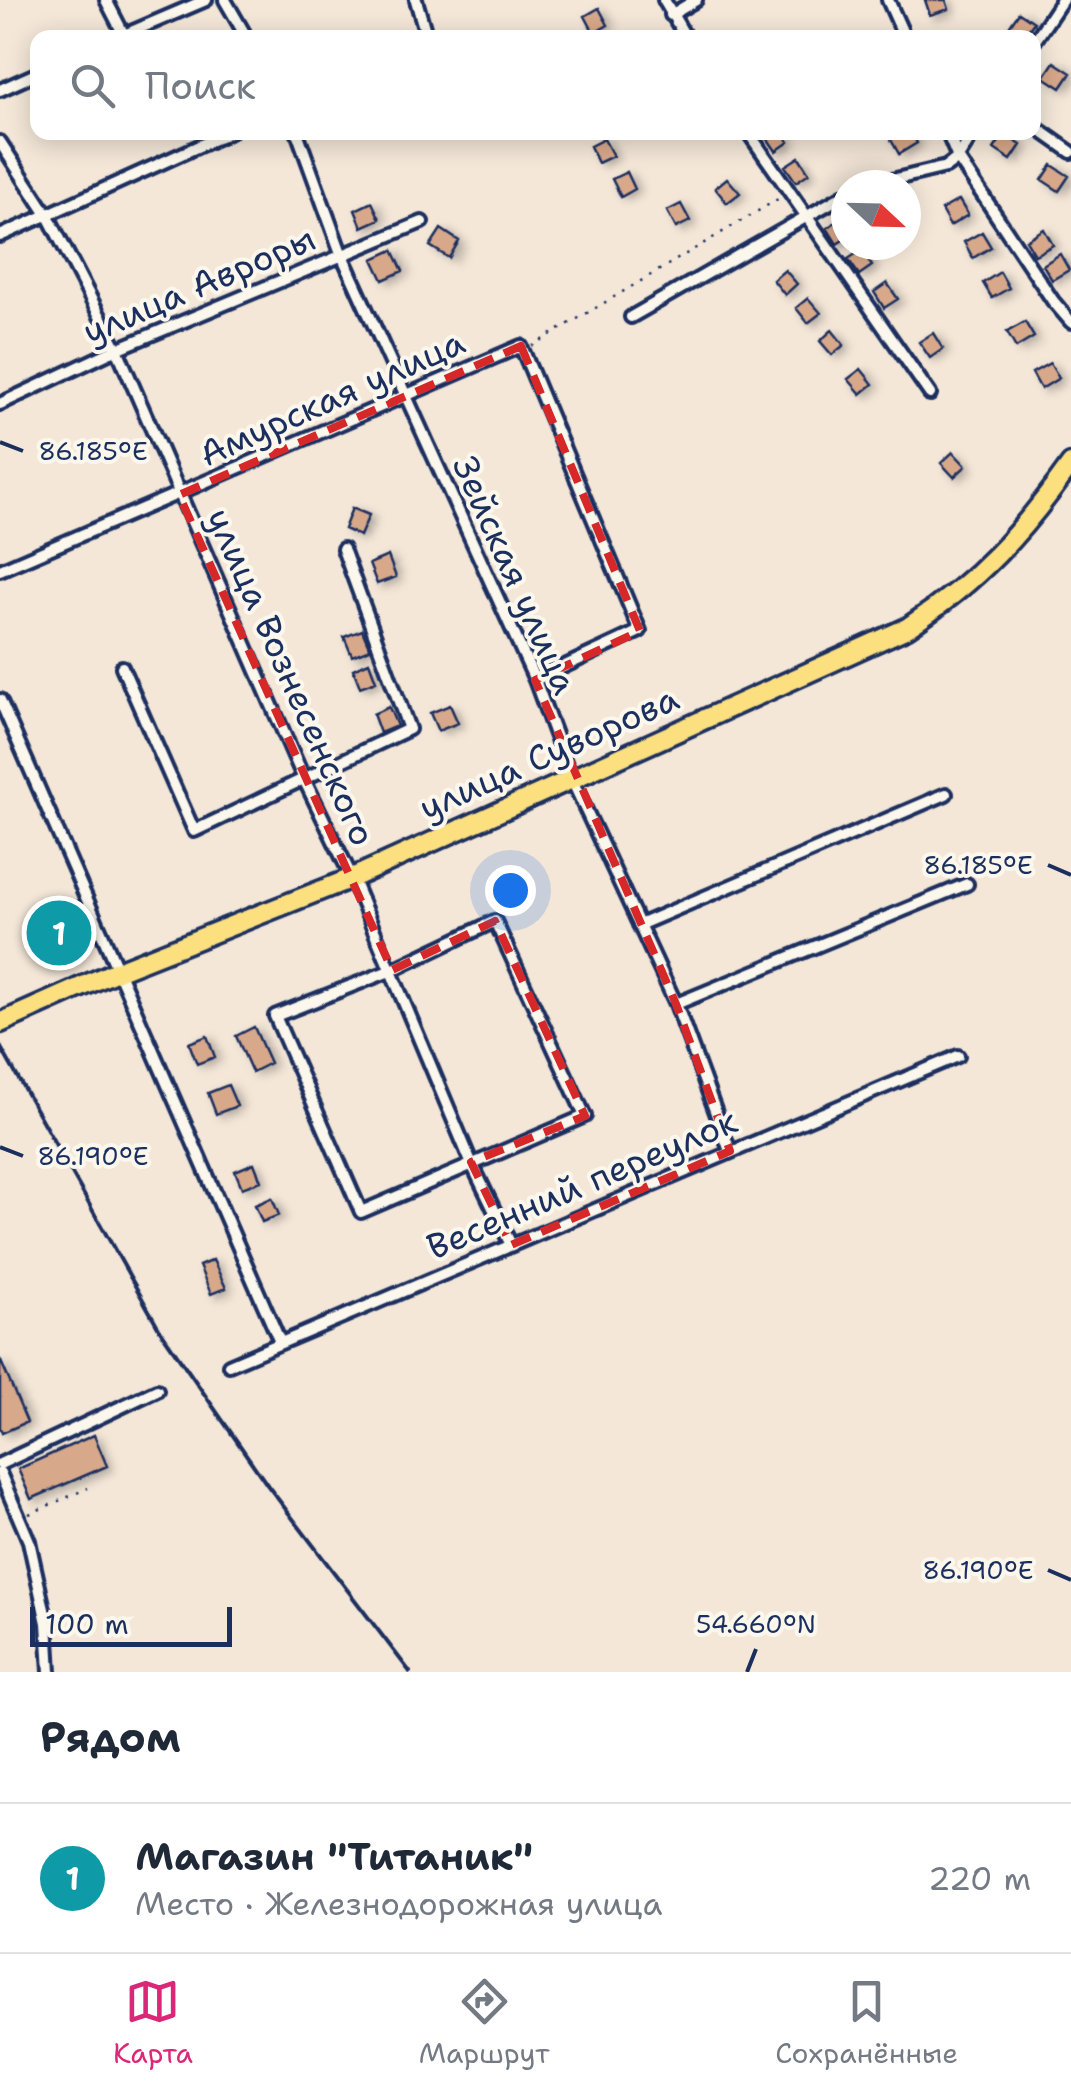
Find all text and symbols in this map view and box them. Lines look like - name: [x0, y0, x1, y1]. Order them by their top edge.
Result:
- search box: [30, 30, 1041, 140]
- icon: search: [65, 58, 120, 113]
- text: Поиск: [145, 60, 256, 111]
- north arrow: [831, 170, 921, 260]
- street label: улица Авроры: [75, 214, 322, 355]
- street label: Амурская улица: [192, 318, 472, 477]
- text: 86.185°E: [38, 434, 148, 468]
- street label: Зейская улица: [442, 448, 589, 702]
- street label: улица Вознесенского: [196, 501, 387, 853]
- street label: улица Суворова: [412, 674, 686, 831]
- text: 86.185°E: [923, 848, 1033, 882]
- your location: [485, 865, 536, 916]
- pin: 1: [27, 896, 92, 970]
- street label: Весенний переулок: [419, 1097, 744, 1270]
- text: 86.190°E: [37, 1139, 149, 1173]
- text: 86.190°E: [922, 1553, 1034, 1587]
- scale bar: [30, 1602, 232, 1646]
- text: 100 m: [45, 1605, 129, 1643]
- text: 54.660°N: [696, 1607, 816, 1641]
- text: Рядом: [40, 1709, 181, 1765]
- text: Магазин "Титаник": [135, 1831, 533, 1882]
- text: 1: [65, 1857, 80, 1900]
- text: 220 m: [928, 1857, 1031, 1900]
- text: Место · Железнодорожная улица: [135, 1882, 663, 1925]
- tab: Карта: [113, 1974, 193, 2072]
- tab: Маршрут: [419, 1974, 549, 2072]
- tab: Сохранённые: [775, 1974, 958, 2072]

